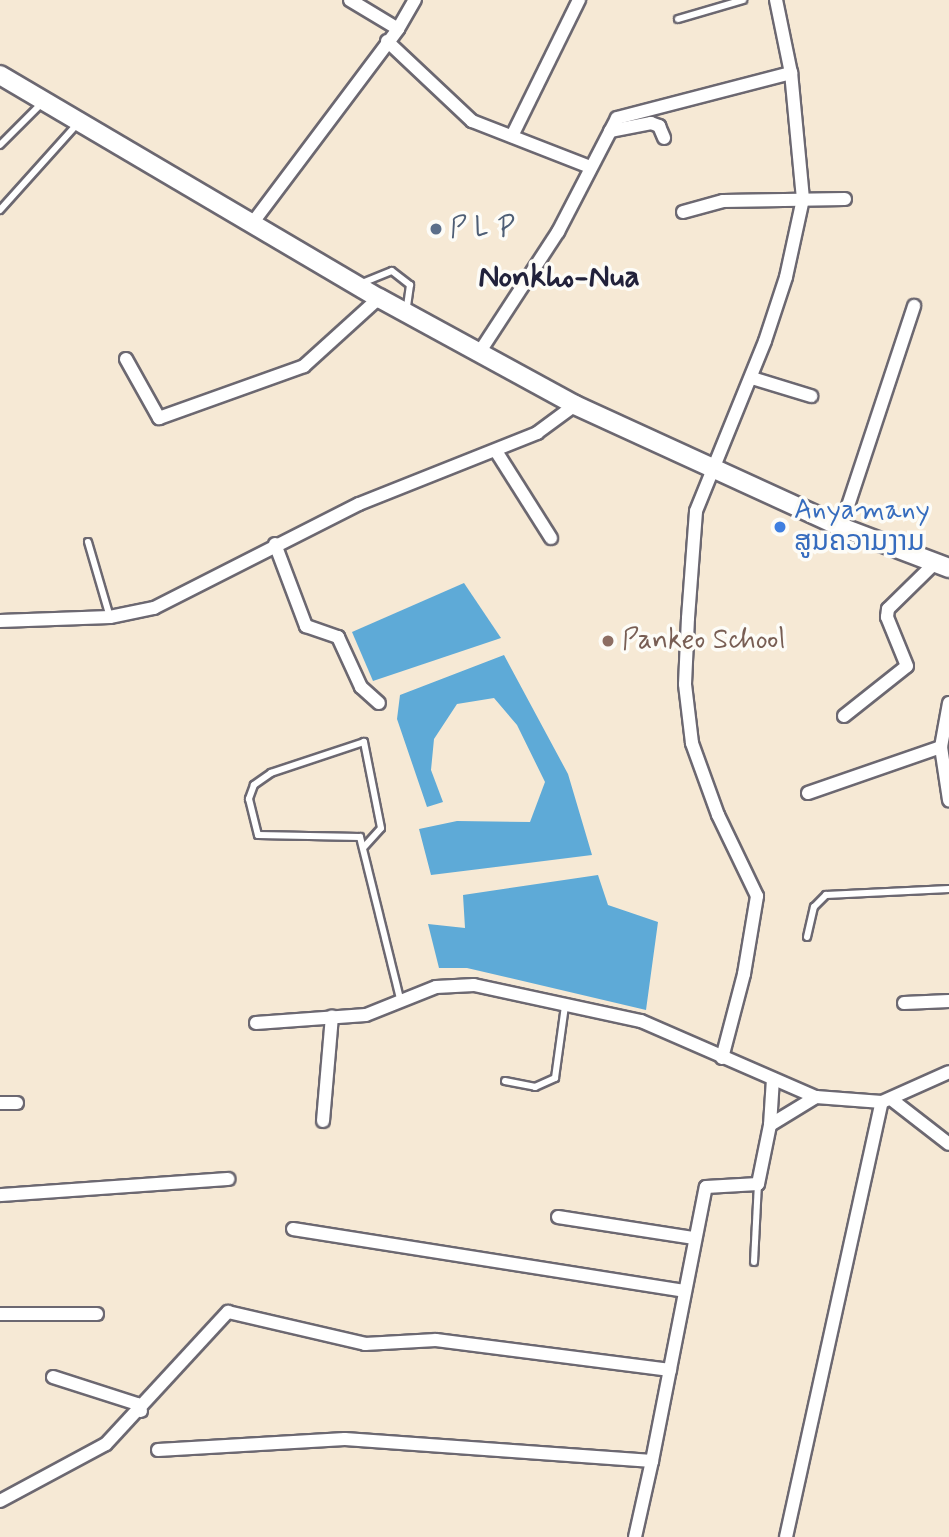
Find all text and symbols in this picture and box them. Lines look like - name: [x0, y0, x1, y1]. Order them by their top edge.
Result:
- place label: P L P: [450, 212, 516, 246]
- marker: P L P: [428, 221, 444, 237]
- district label: Nonkho-Nua: [478, 258, 640, 296]
- place label: Anyamany ສູນຄວາມງາມ: [794, 494, 930, 560]
- marker: Anyamany ສູນຄວາມງາມ: [772, 519, 788, 535]
- place label: Pankeo School: [622, 624, 785, 658]
- marker: Pankeo School: [600, 633, 616, 649]

